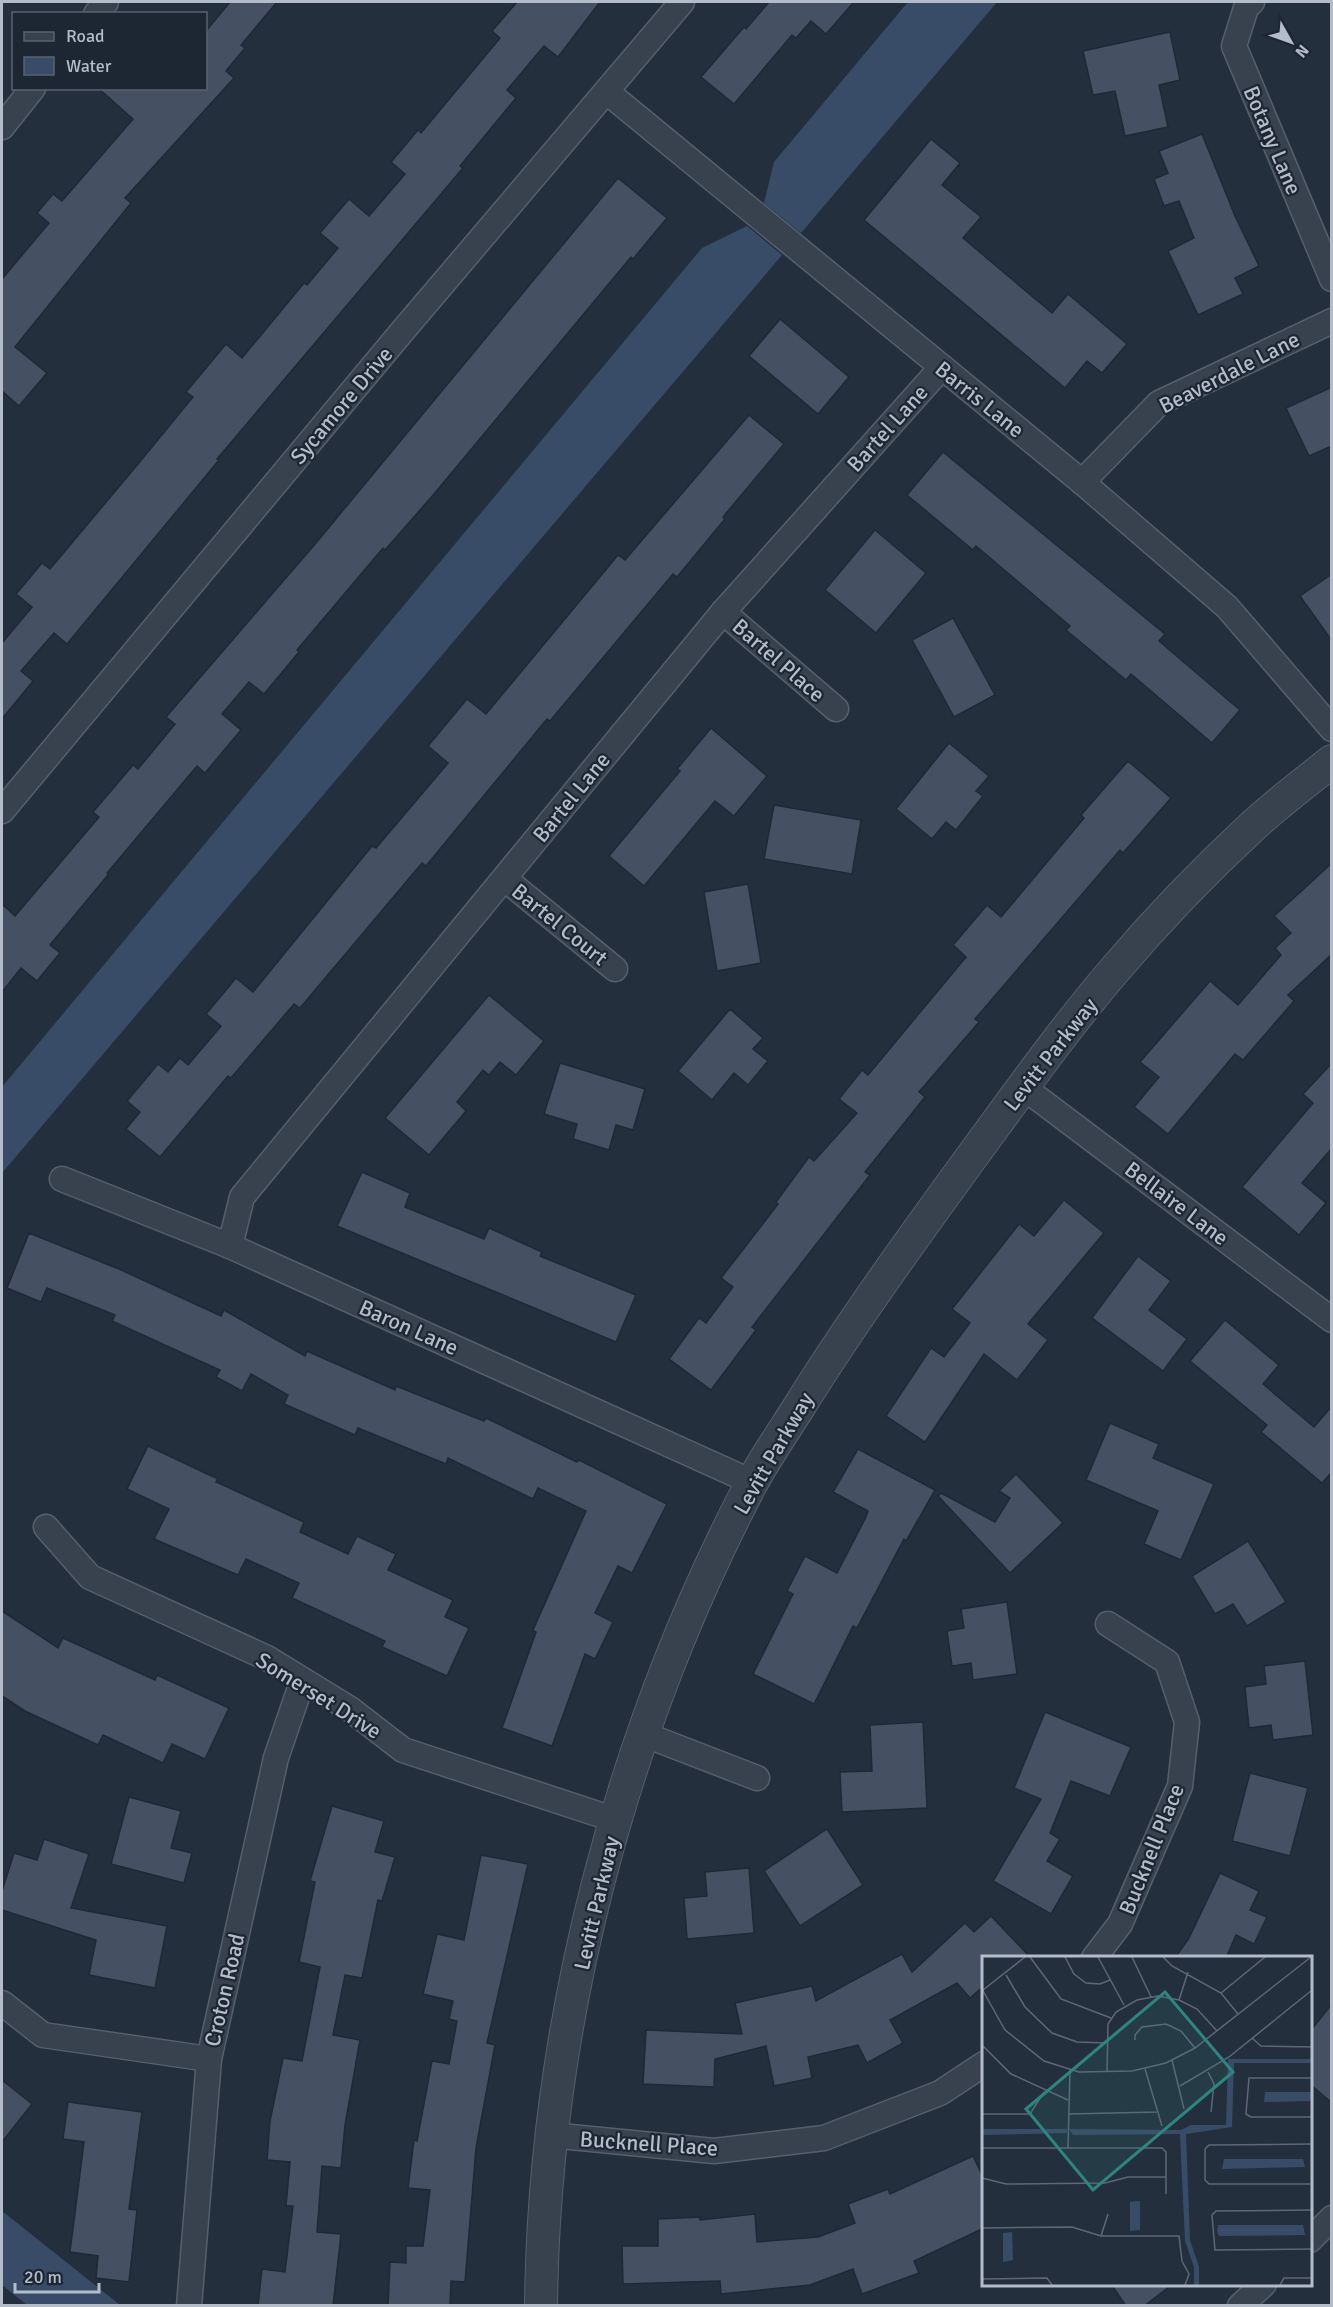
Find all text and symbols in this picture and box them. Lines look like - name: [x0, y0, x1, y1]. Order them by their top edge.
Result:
- legend: [12, 12, 207, 90]
- north arrow: [1261, 12, 1321, 72]
- text: Road: [66, 25, 105, 47]
- text: N: [1290, 40, 1313, 62]
- text: Water: [66, 55, 112, 77]
- street label: Botany Lane: [1238, 82, 1308, 199]
- street label: Beaverdale Lane: [1154, 325, 1304, 419]
- street label: Sycamore Drive: [284, 341, 398, 470]
- street label: Barris Lane: [930, 355, 1030, 444]
- street label: Bartel Lane: [841, 379, 934, 478]
- street label: Bartel Place: [727, 613, 831, 708]
- street label: Bartel Lane: [527, 747, 616, 848]
- street label: Bartel Court: [506, 877, 613, 971]
- street label: Levitt Parkway: [998, 992, 1104, 1116]
- street label: Bellaire Lane: [1119, 1156, 1234, 1251]
- street label: Baron Lane: [355, 1294, 463, 1361]
- street label: Levitt Parkway: [728, 1387, 820, 1519]
- street label: Somerset Drive: [251, 1646, 386, 1745]
- street label: Bucknell Place: [1113, 1780, 1190, 1918]
- street label: Levitt Parkway: [568, 1833, 625, 1973]
- street label: Croton Road: [198, 1931, 251, 2049]
- inset map: [982, 1956, 1312, 2286]
- street label: Bucknell Place: [579, 2125, 719, 2162]
- scale bar: [15, 2256, 99, 2294]
- text: 20 m: [24, 2266, 62, 2288]

